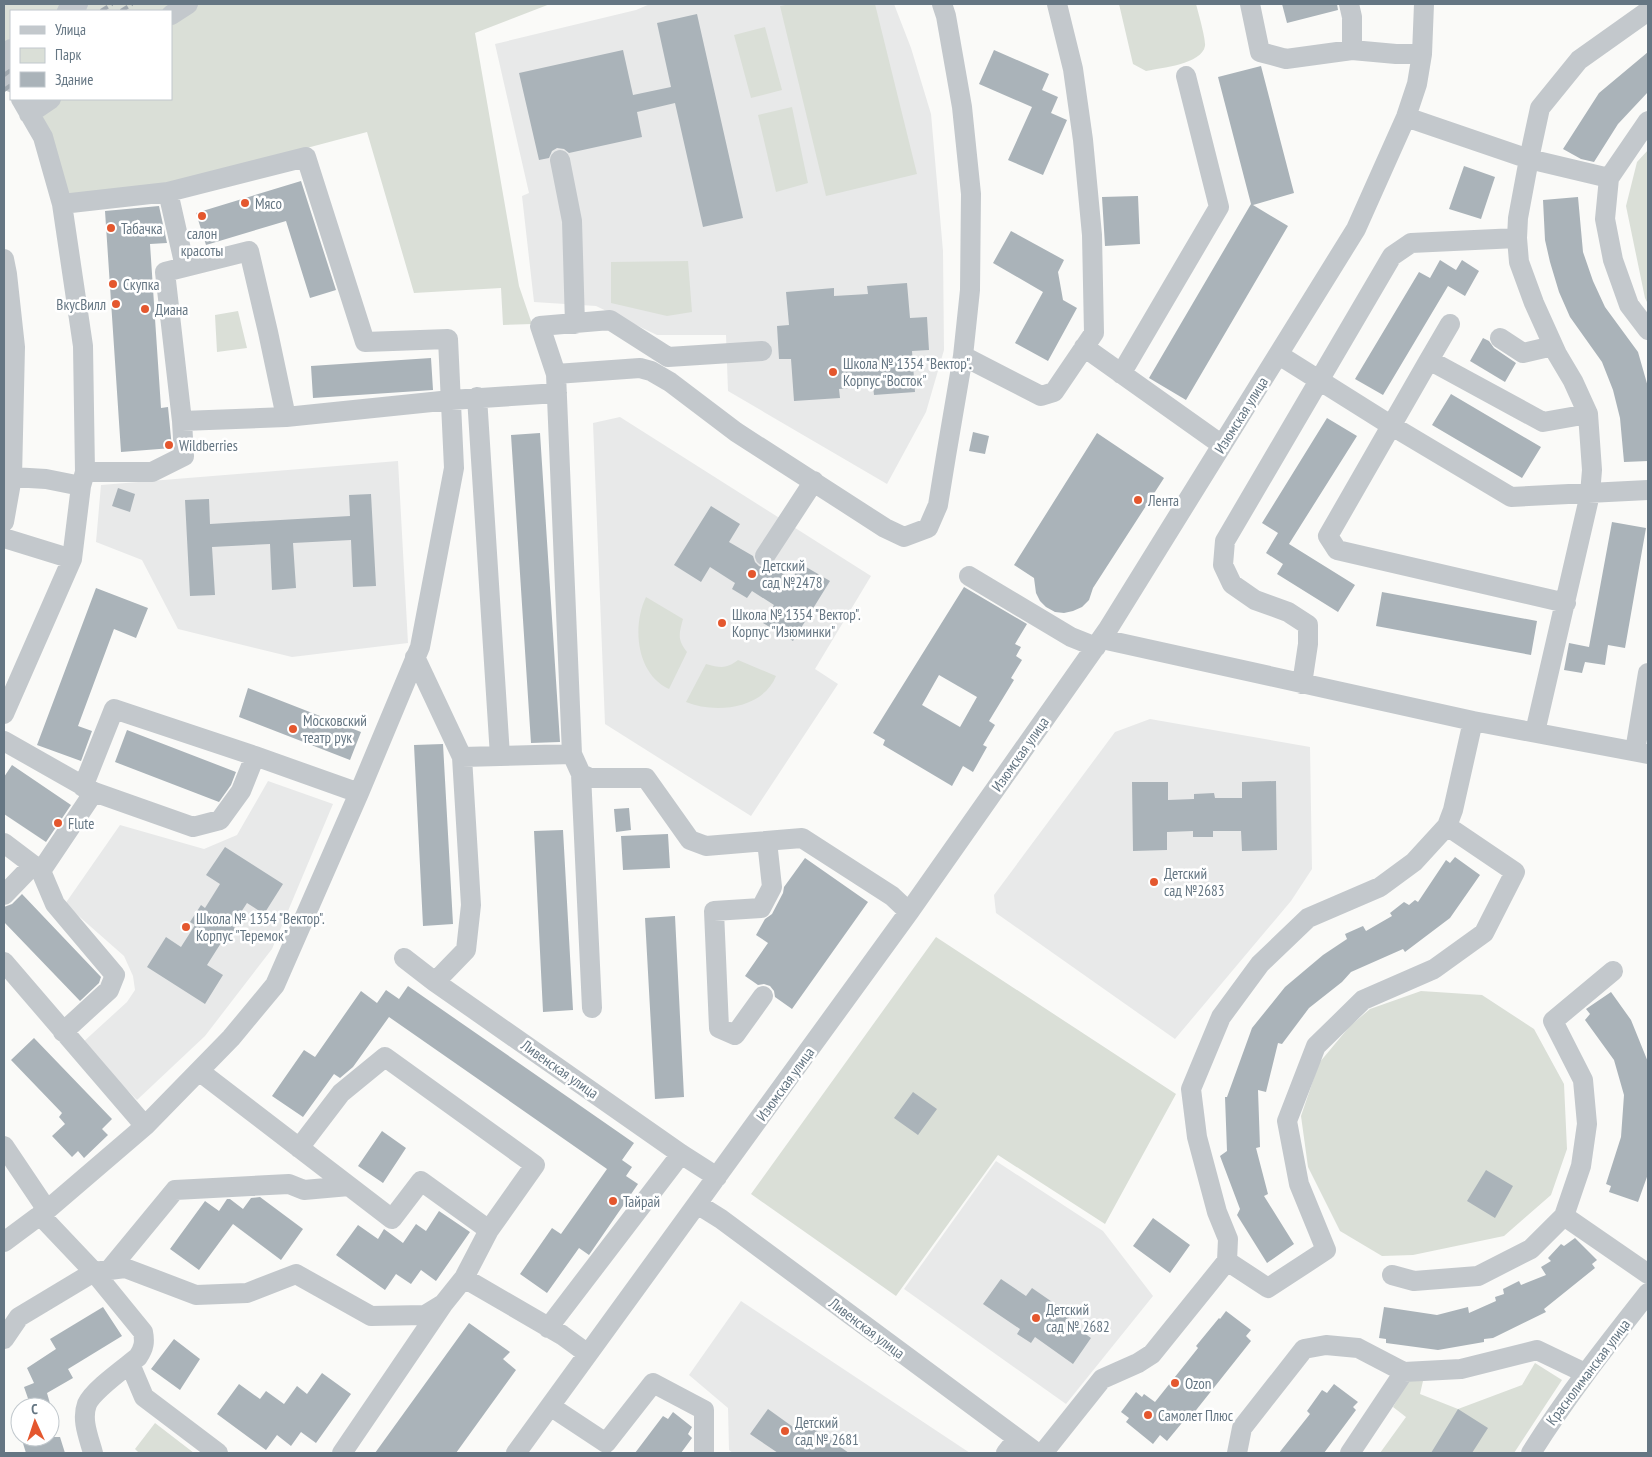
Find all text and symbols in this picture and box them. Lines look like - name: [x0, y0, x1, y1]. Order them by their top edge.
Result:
- legend: [10, 10, 172, 100]
- text: Улица: [55, 20, 86, 39]
- text: Парк: [55, 45, 81, 64]
- text: Здание: [55, 70, 93, 89]
- place label: Мясо: [255, 194, 282, 213]
- marker: Мясо: [239, 197, 251, 209]
- marker: салон красоты: [196, 210, 208, 222]
- place label: Табачка: [121, 219, 163, 238]
- marker: Табачка: [105, 222, 117, 234]
- place label: салон красоты: [181, 224, 223, 260]
- place label: Скупка: [123, 275, 160, 294]
- marker: Скупка: [107, 278, 119, 290]
- place label: ВкусВилл: [56, 295, 106, 314]
- marker: ВкусВилл: [110, 298, 122, 310]
- place label: Диана: [155, 300, 188, 319]
- marker: Диана: [139, 303, 151, 315]
- place label: Школа № 1354 "Вектор". Корпус "Восток": [843, 354, 972, 390]
- marker: Школа № 1354 "Вектор". Корпус "Восток": [827, 366, 839, 378]
- street label: Изюмская улица: [1210, 373, 1272, 457]
- place label: Wildberries: [179, 436, 238, 455]
- marker: Wildberries: [163, 439, 175, 451]
- place label: Лента: [1147, 491, 1179, 510]
- marker: Лента: [1132, 494, 1144, 506]
- place label: Детский сад №2478: [762, 556, 822, 592]
- marker: Детский сад №2478: [746, 568, 758, 580]
- place label: Школа № 1354 "Вектор". Корпус "Изюминки": [732, 605, 861, 641]
- marker: Школа № 1354 "Вектор". Корпус "Изюминки": [716, 617, 728, 629]
- place label: Московский театр рук: [303, 711, 367, 747]
- street label: Изюмская улица: [987, 713, 1053, 795]
- marker: Московский театр рук: [287, 723, 299, 735]
- place label: Flute: [68, 814, 94, 833]
- marker: Flute: [52, 817, 64, 829]
- place label: Детский сад №2683: [1164, 864, 1224, 900]
- marker: Детский сад №2683: [1148, 876, 1160, 888]
- place label: Школа № 1354 "Вектор". Корпус "Теремок": [196, 909, 325, 945]
- marker: Школа № 1354 "Вектор". Корпус "Теремок": [180, 921, 192, 933]
- street label: Ливенская улица: [517, 1035, 602, 1103]
- street label: Изюмская улица: [752, 1043, 818, 1125]
- place label: Тайрай: [623, 1192, 660, 1211]
- marker: Тайрай: [607, 1195, 619, 1207]
- street label: Ливенская улица: [825, 1293, 909, 1363]
- place label: Детский сад № 2682: [1046, 1300, 1110, 1336]
- marker: Детский сад № 2682: [1030, 1312, 1042, 1324]
- street label: Краснолиманская улица: [1542, 1315, 1634, 1429]
- place label: Ozon: [1185, 1374, 1211, 1393]
- marker: Ozon: [1169, 1377, 1181, 1389]
- north arrow: [10, 1397, 60, 1447]
- text: С: [31, 1400, 39, 1418]
- place label: Самолет Плюс: [1158, 1406, 1234, 1425]
- marker: Самолет Плюс: [1142, 1409, 1154, 1421]
- place label: Детский сад № 2681: [795, 1413, 859, 1449]
- marker: Детский сад № 2681: [779, 1425, 791, 1437]

